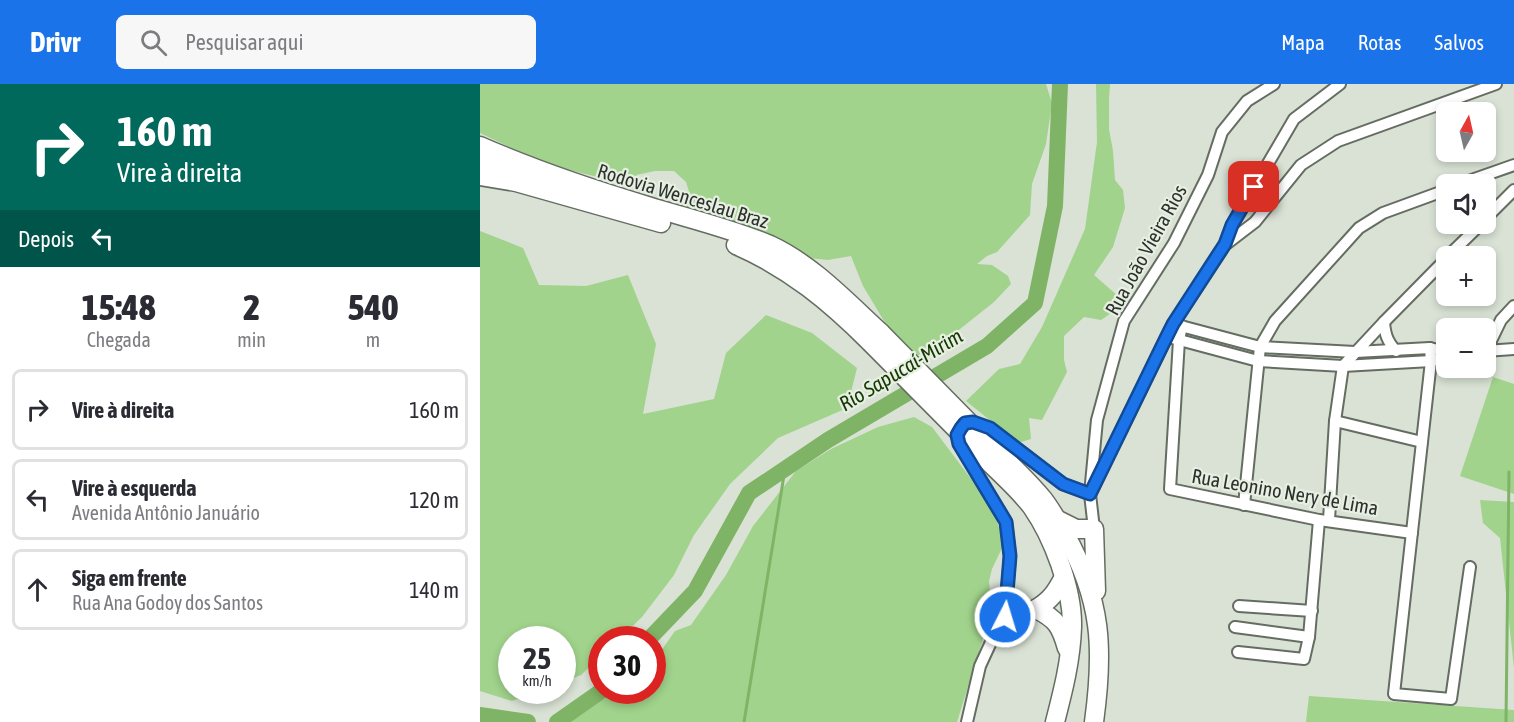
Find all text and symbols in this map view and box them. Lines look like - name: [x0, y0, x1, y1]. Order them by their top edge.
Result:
- search box: [116, 15, 536, 69]
- text: Drivr: [30, 26, 80, 58]
- icon: search: [137, 26, 170, 59]
- text: Pesquisar aqui: [185, 29, 303, 55]
- text: Mapa: [1281, 30, 1325, 54]
- text: Rotas: [1358, 30, 1401, 54]
- text: Salvos: [1434, 30, 1484, 54]
- north arrow: [1436, 102, 1496, 162]
- map controls: [1436, 102, 1496, 378]
- text: 160 m: [117, 107, 212, 155]
- icon: right: [18, 108, 96, 186]
- text: Vire à direita: [117, 157, 242, 188]
- street label: Rodovia Wenceslau Braz: [595, 159, 771, 232]
- pin: [1228, 161, 1279, 212]
- icon: arrive: [1237, 170, 1270, 203]
- button: sound: [1436, 174, 1496, 234]
- street label: Rua João Vieira Rios: [1100, 180, 1191, 319]
- icon: left: [86, 222, 119, 255]
- text: Depois: [18, 226, 74, 252]
- button: +: [1436, 246, 1496, 306]
- text: 15:48: [82, 286, 156, 328]
- text: 2: [243, 286, 260, 328]
- text: 540: [348, 286, 398, 328]
- button: −: [1436, 318, 1496, 378]
- water label: Rio Sapucaí-Mirim: [835, 323, 966, 415]
- text: Chegada: [87, 328, 151, 351]
- text: min: [237, 328, 266, 351]
- text: m: [366, 328, 380, 351]
- icon: right: [21, 393, 54, 426]
- text: Vire à direita: [72, 397, 174, 423]
- text: 160 m: [409, 397, 459, 423]
- street label: Rua Leonino Nery de Lima: [1190, 464, 1380, 519]
- text: Vire à esquerda: [72, 475, 197, 501]
- icon: left: [21, 483, 54, 516]
- text: 120 m: [409, 487, 459, 513]
- text: Avenida Antônio Januário: [72, 501, 260, 524]
- text: Siga em frente: [72, 565, 187, 591]
- icon: ahead: [21, 573, 54, 606]
- text: 140 m: [409, 577, 459, 603]
- position arrow: [973, 585, 1037, 649]
- text: Rua Ana Godoy dos Santos: [72, 591, 263, 614]
- speed limit sign: 30: [588, 626, 666, 704]
- text: 25: [523, 641, 551, 675]
- text: km/h: [522, 672, 552, 689]

